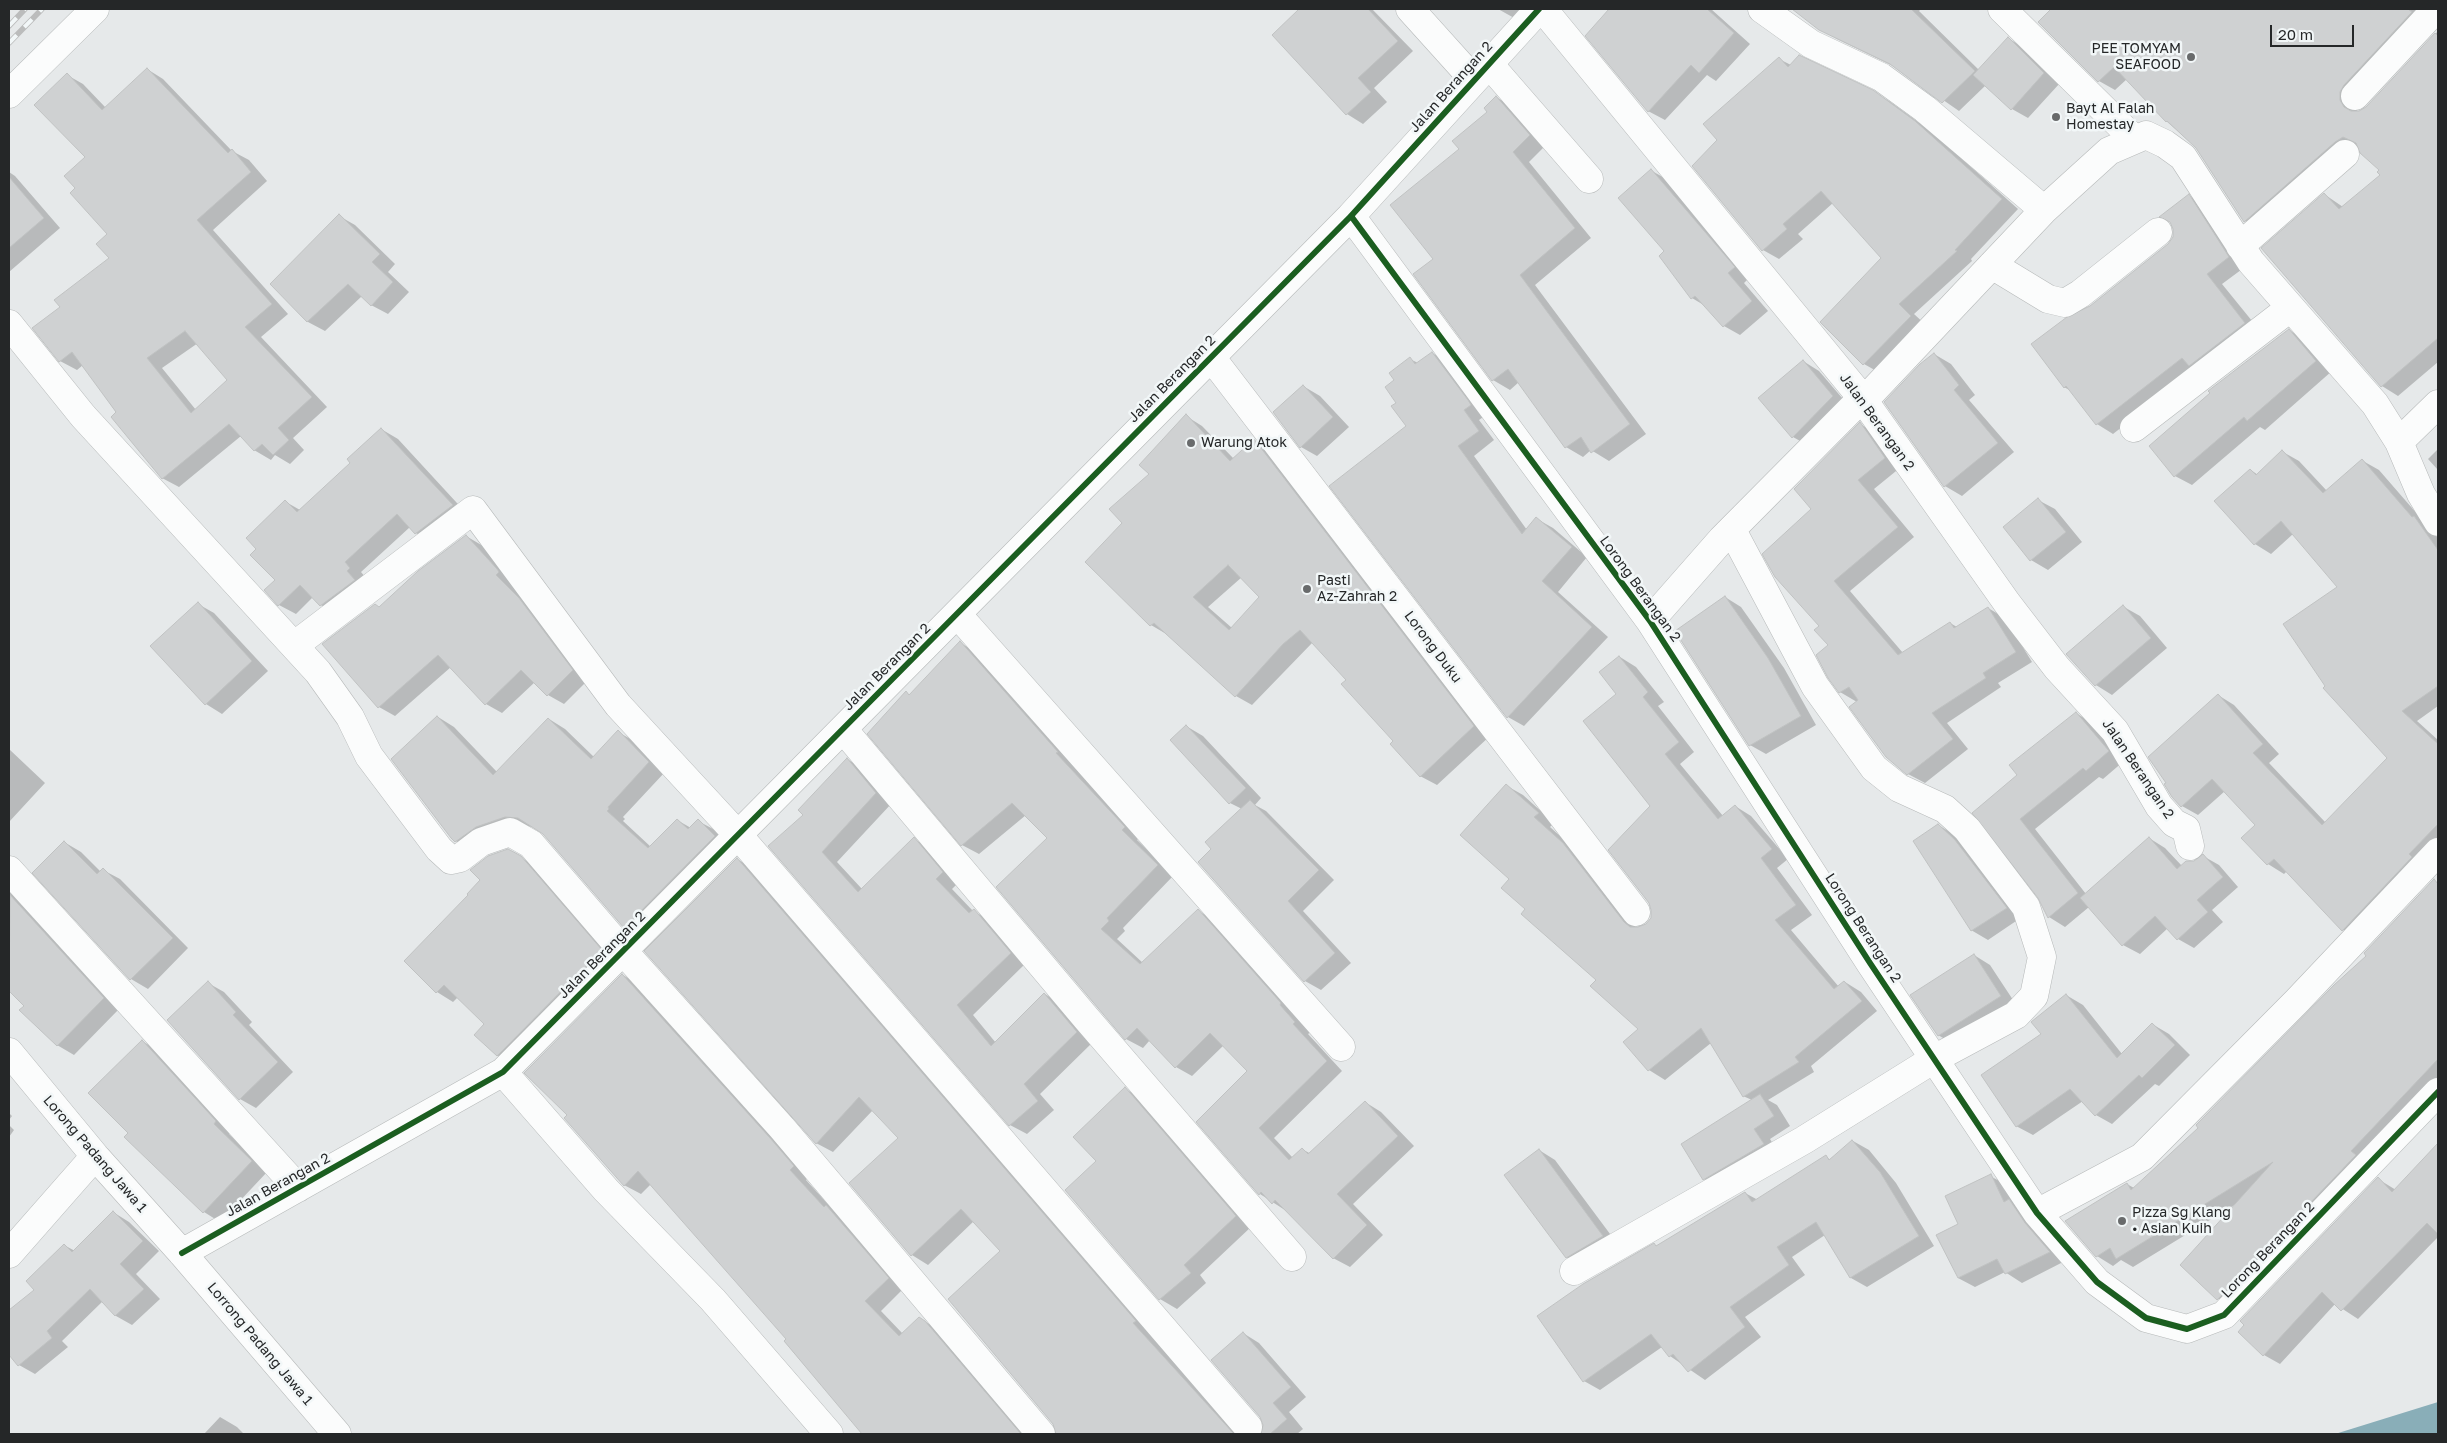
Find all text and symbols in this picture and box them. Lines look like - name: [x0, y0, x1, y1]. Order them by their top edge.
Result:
- scale bar: [2272, 15, 2356, 47]
- text: 20 m: [2278, 25, 2313, 43]
- street label: Jalan Berangan 2: [1406, 38, 1496, 136]
- place label: PEE TOMYAM SEAFOOD: [2091, 41, 2181, 74]
- marker: PEE TOMYAM SEAFOOD: [2185, 51, 2197, 63]
- place label: Bayt Al Falah Homestay: [2066, 101, 2154, 134]
- marker: Bayt Al Falah Homestay: [2050, 111, 2062, 123]
- street label: Jalan Berangan 2: [1125, 332, 1219, 426]
- street label: Jalan Berangan 2: [1836, 370, 1918, 474]
- place label: Warung Atok: [1201, 435, 1287, 451]
- marker: Warung Atok: [1185, 437, 1197, 449]
- street label: Lorong Berangan 2: [1596, 533, 1684, 645]
- place label: Pasti Az-Zahrah 2: [1317, 573, 1397, 606]
- marker: Pasti Az-Zahrah 2: [1301, 583, 1313, 595]
- street label: Lorong Duku: [1401, 608, 1465, 686]
- street label: Jalan Berangan 2: [840, 620, 934, 714]
- street label: Jalan Berangan 2: [2099, 716, 2177, 822]
- street label: Lorong Berangan 2: [1821, 870, 1905, 986]
- street label: Jalan Berangan 2: [555, 908, 649, 1002]
- street label: Lorong Padang Jawa 1: [40, 1092, 150, 1216]
- street label: Jalan Berangan 2: [223, 1149, 333, 1221]
- street label: Lorong Berangan 2: [2218, 1199, 2318, 1301]
- place label: Pizza Sg Klang • Asian Kuih: [2132, 1205, 2231, 1238]
- marker: Pizza Sg Klang • Asian Kuih: [2116, 1215, 2128, 1227]
- street label: Lorrong Padang Jawa 1: [204, 1279, 316, 1409]

